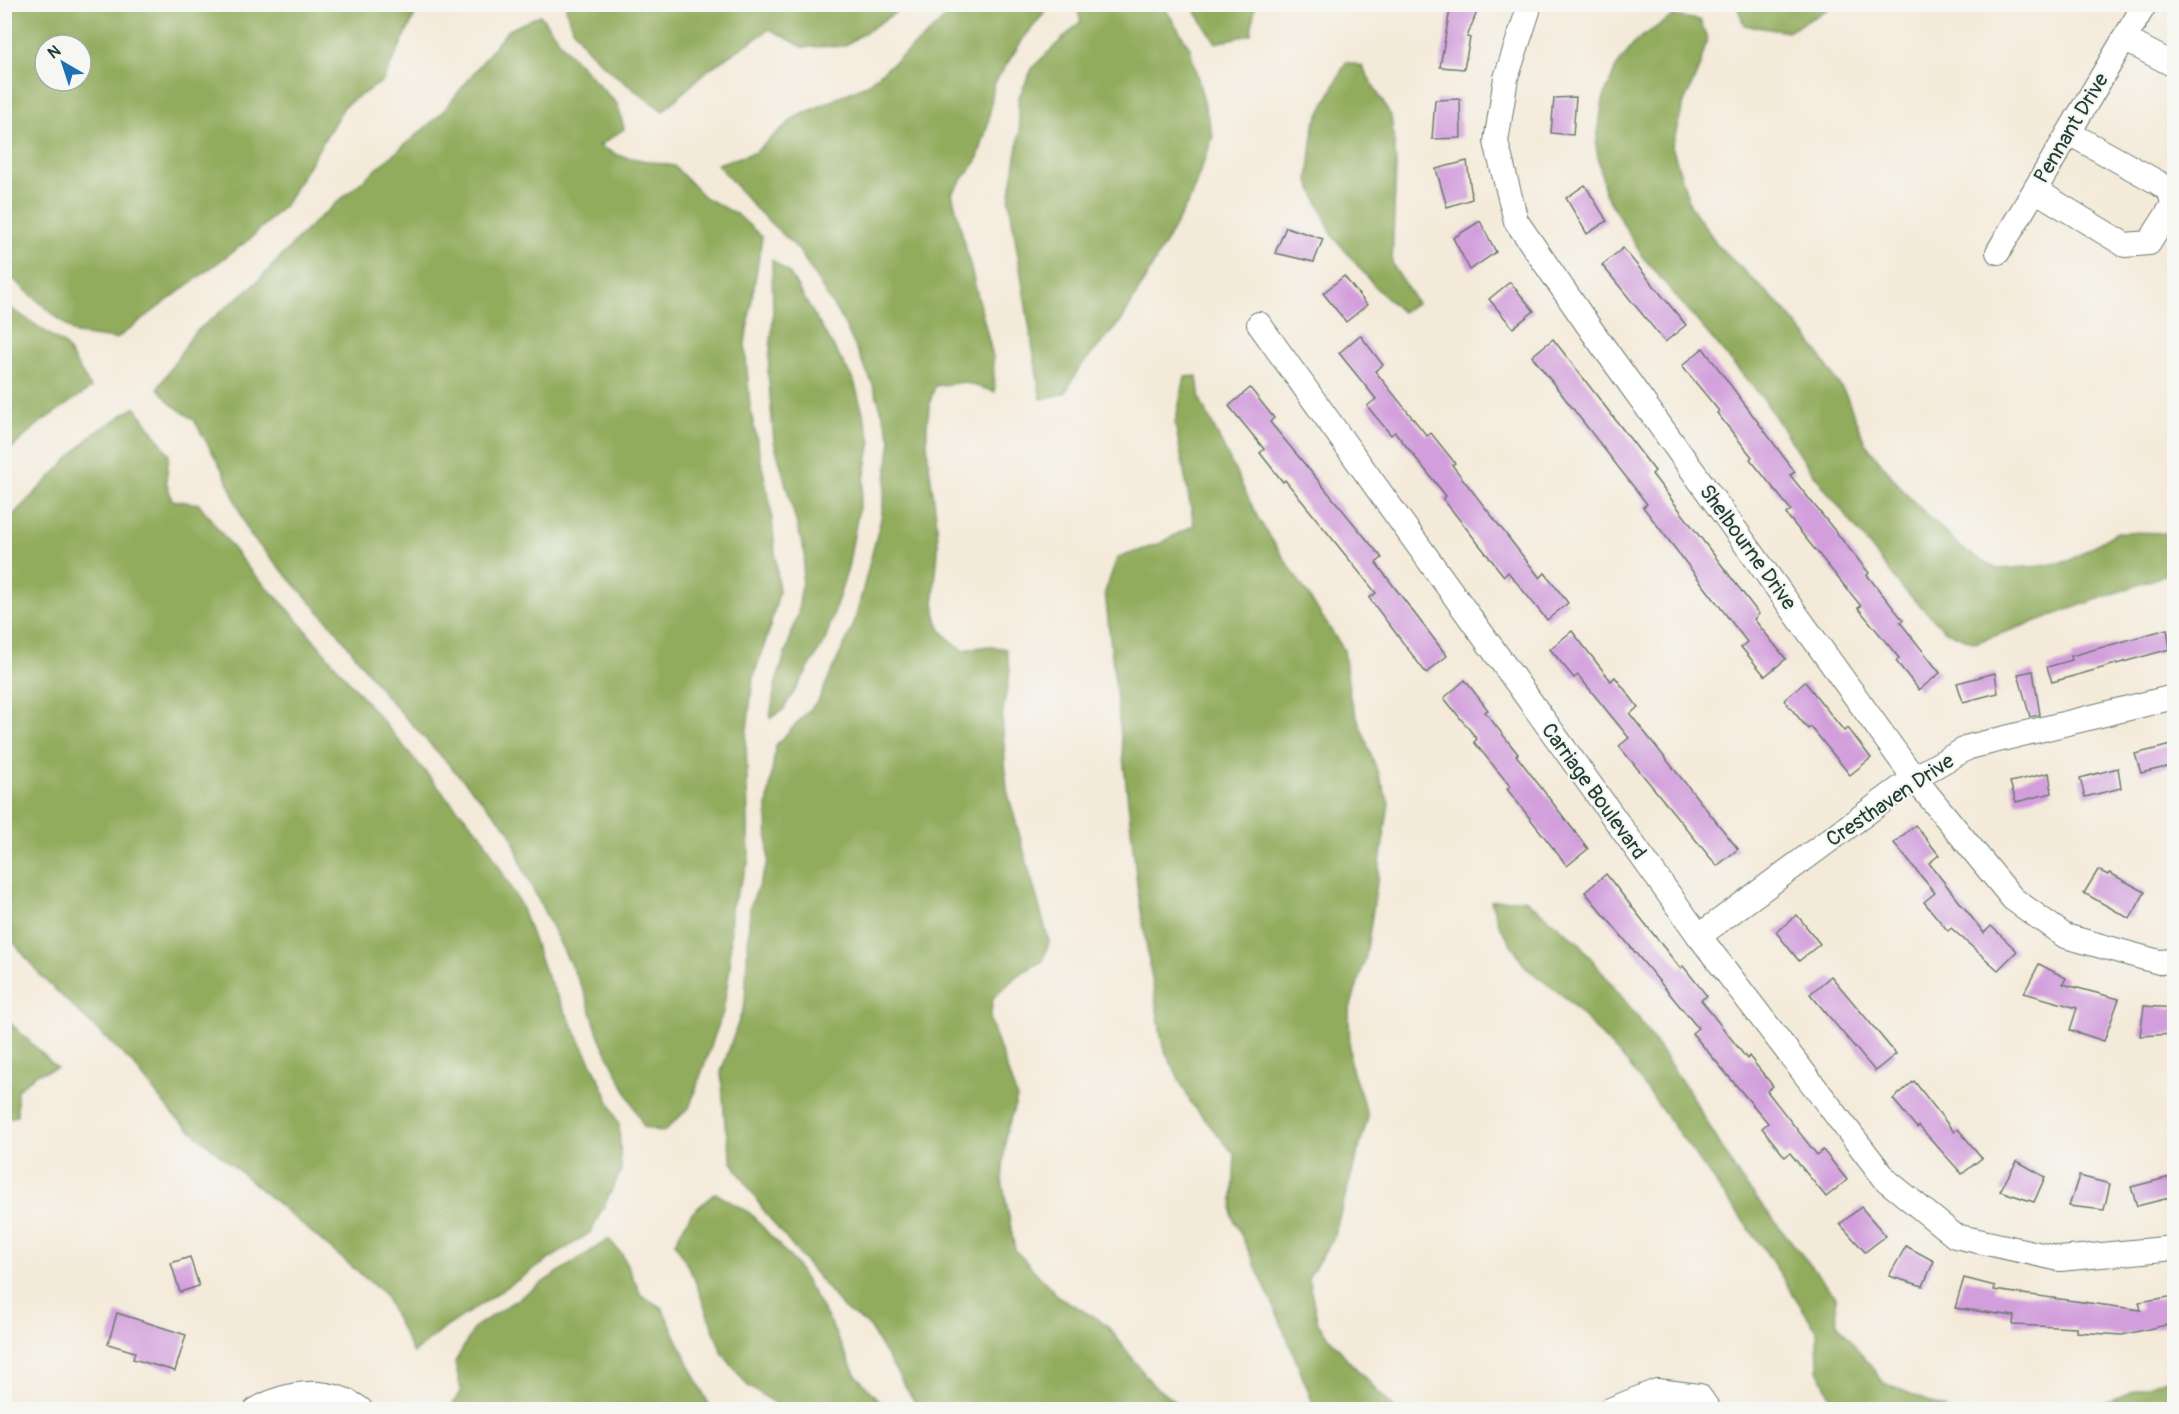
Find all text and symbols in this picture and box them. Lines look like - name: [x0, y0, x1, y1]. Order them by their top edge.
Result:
- north arrow: [33, 33, 93, 93]
- text: N: [44, 41, 65, 63]
- street label: Pennant Drive: [2028, 68, 2115, 188]
- street label: Shelbourne Drive: [1693, 479, 1803, 616]
- street label: Carriage Boulevard: [1535, 718, 1652, 865]
- street label: Cresthaven Drive: [1821, 747, 1960, 853]

